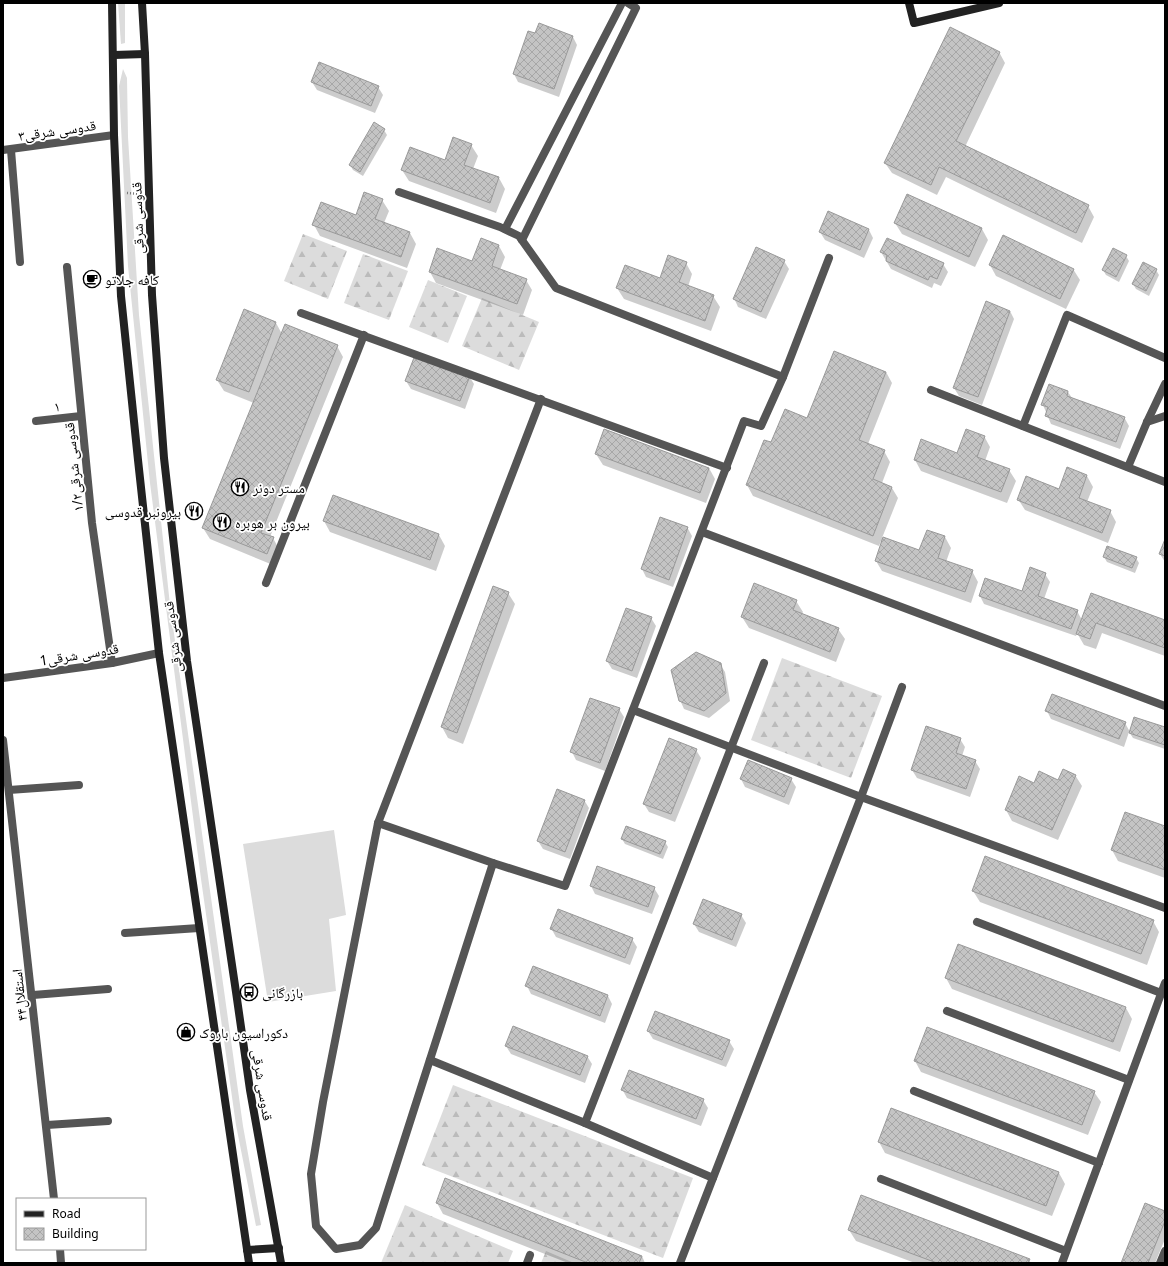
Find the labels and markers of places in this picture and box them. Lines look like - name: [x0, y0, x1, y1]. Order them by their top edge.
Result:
- cafe icon: کافه جلاتو: [82, 269, 102, 289]
- place label: کافه جلاتو: [105, 270, 159, 289]
- restaurant icon: مستر دونر: [230, 477, 250, 497]
- place label: مستر دونر: [252, 478, 305, 497]
- restaurant icon: بیرونبر قدوسی: [184, 501, 204, 521]
- place label: بیرونبر قدوسی: [105, 502, 181, 521]
- restaurant icon: بیرون بر هوبره: [212, 512, 232, 532]
- place label: بیرون بر هوبره: [235, 513, 310, 532]
- bus stop icon: بازرگانی: [239, 982, 259, 1002]
- place label: بازرگانی: [262, 983, 303, 1002]
- shop icon: دکوراسیون باروک: [176, 1022, 196, 1042]
- place label: دکوراسیون باروک: [199, 1023, 288, 1042]

